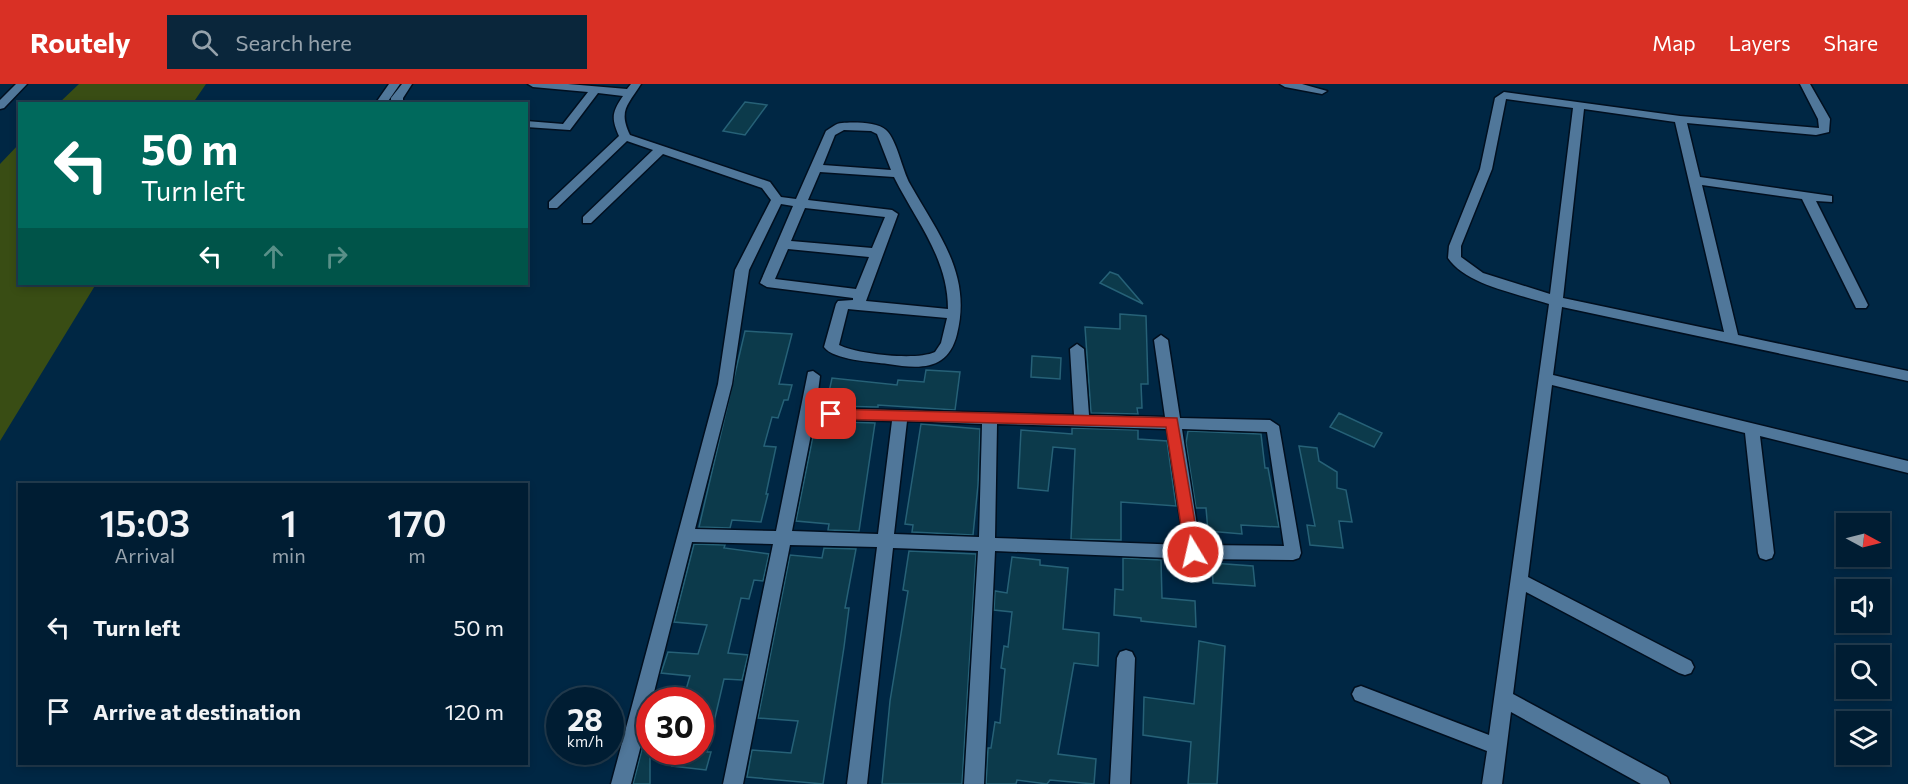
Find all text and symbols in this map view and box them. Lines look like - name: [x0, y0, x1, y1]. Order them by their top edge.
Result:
- search box: [167, 15, 587, 69]
- text: Routely: [30, 25, 131, 59]
- icon: search: [188, 26, 221, 59]
- text: Search here: [236, 29, 352, 56]
- text: Map: [1652, 30, 1696, 55]
- text: Layers: [1729, 30, 1791, 55]
- text: Share: [1824, 30, 1878, 55]
- text: 50 m: [141, 122, 238, 174]
- icon: left: [42, 126, 120, 204]
- text: Turn left: [141, 174, 245, 207]
- icon: left: [194, 240, 227, 273]
- icon: ahead: [257, 240, 290, 273]
- icon: right: [320, 240, 353, 273]
- pin: [805, 388, 856, 439]
- icon: arrive: [814, 397, 847, 430]
- text: 15:03: [100, 500, 190, 544]
- text: 1: [281, 500, 297, 544]
- text: 170: [387, 500, 446, 544]
- north arrow: [1836, 513, 1890, 567]
- map controls: [1836, 513, 1890, 765]
- position arrow: [1161, 520, 1225, 584]
- text: Arrival: [115, 543, 175, 567]
- text: min: [272, 543, 306, 567]
- text: m: [408, 543, 426, 567]
- button: sound: [1836, 579, 1890, 633]
- icon: left: [42, 611, 75, 644]
- text: Turn left: [93, 614, 180, 641]
- text: 50 m: [454, 614, 504, 641]
- button: search: [1836, 645, 1890, 699]
- speed limit sign: 30: [636, 687, 714, 765]
- icon: arrive: [42, 695, 75, 728]
- text: Arrive at destination: [93, 698, 301, 725]
- text: 120 m: [445, 698, 504, 725]
- text: 28: [567, 700, 603, 737]
- button: layers: [1836, 711, 1890, 765]
- text: km/h: [567, 732, 603, 750]

